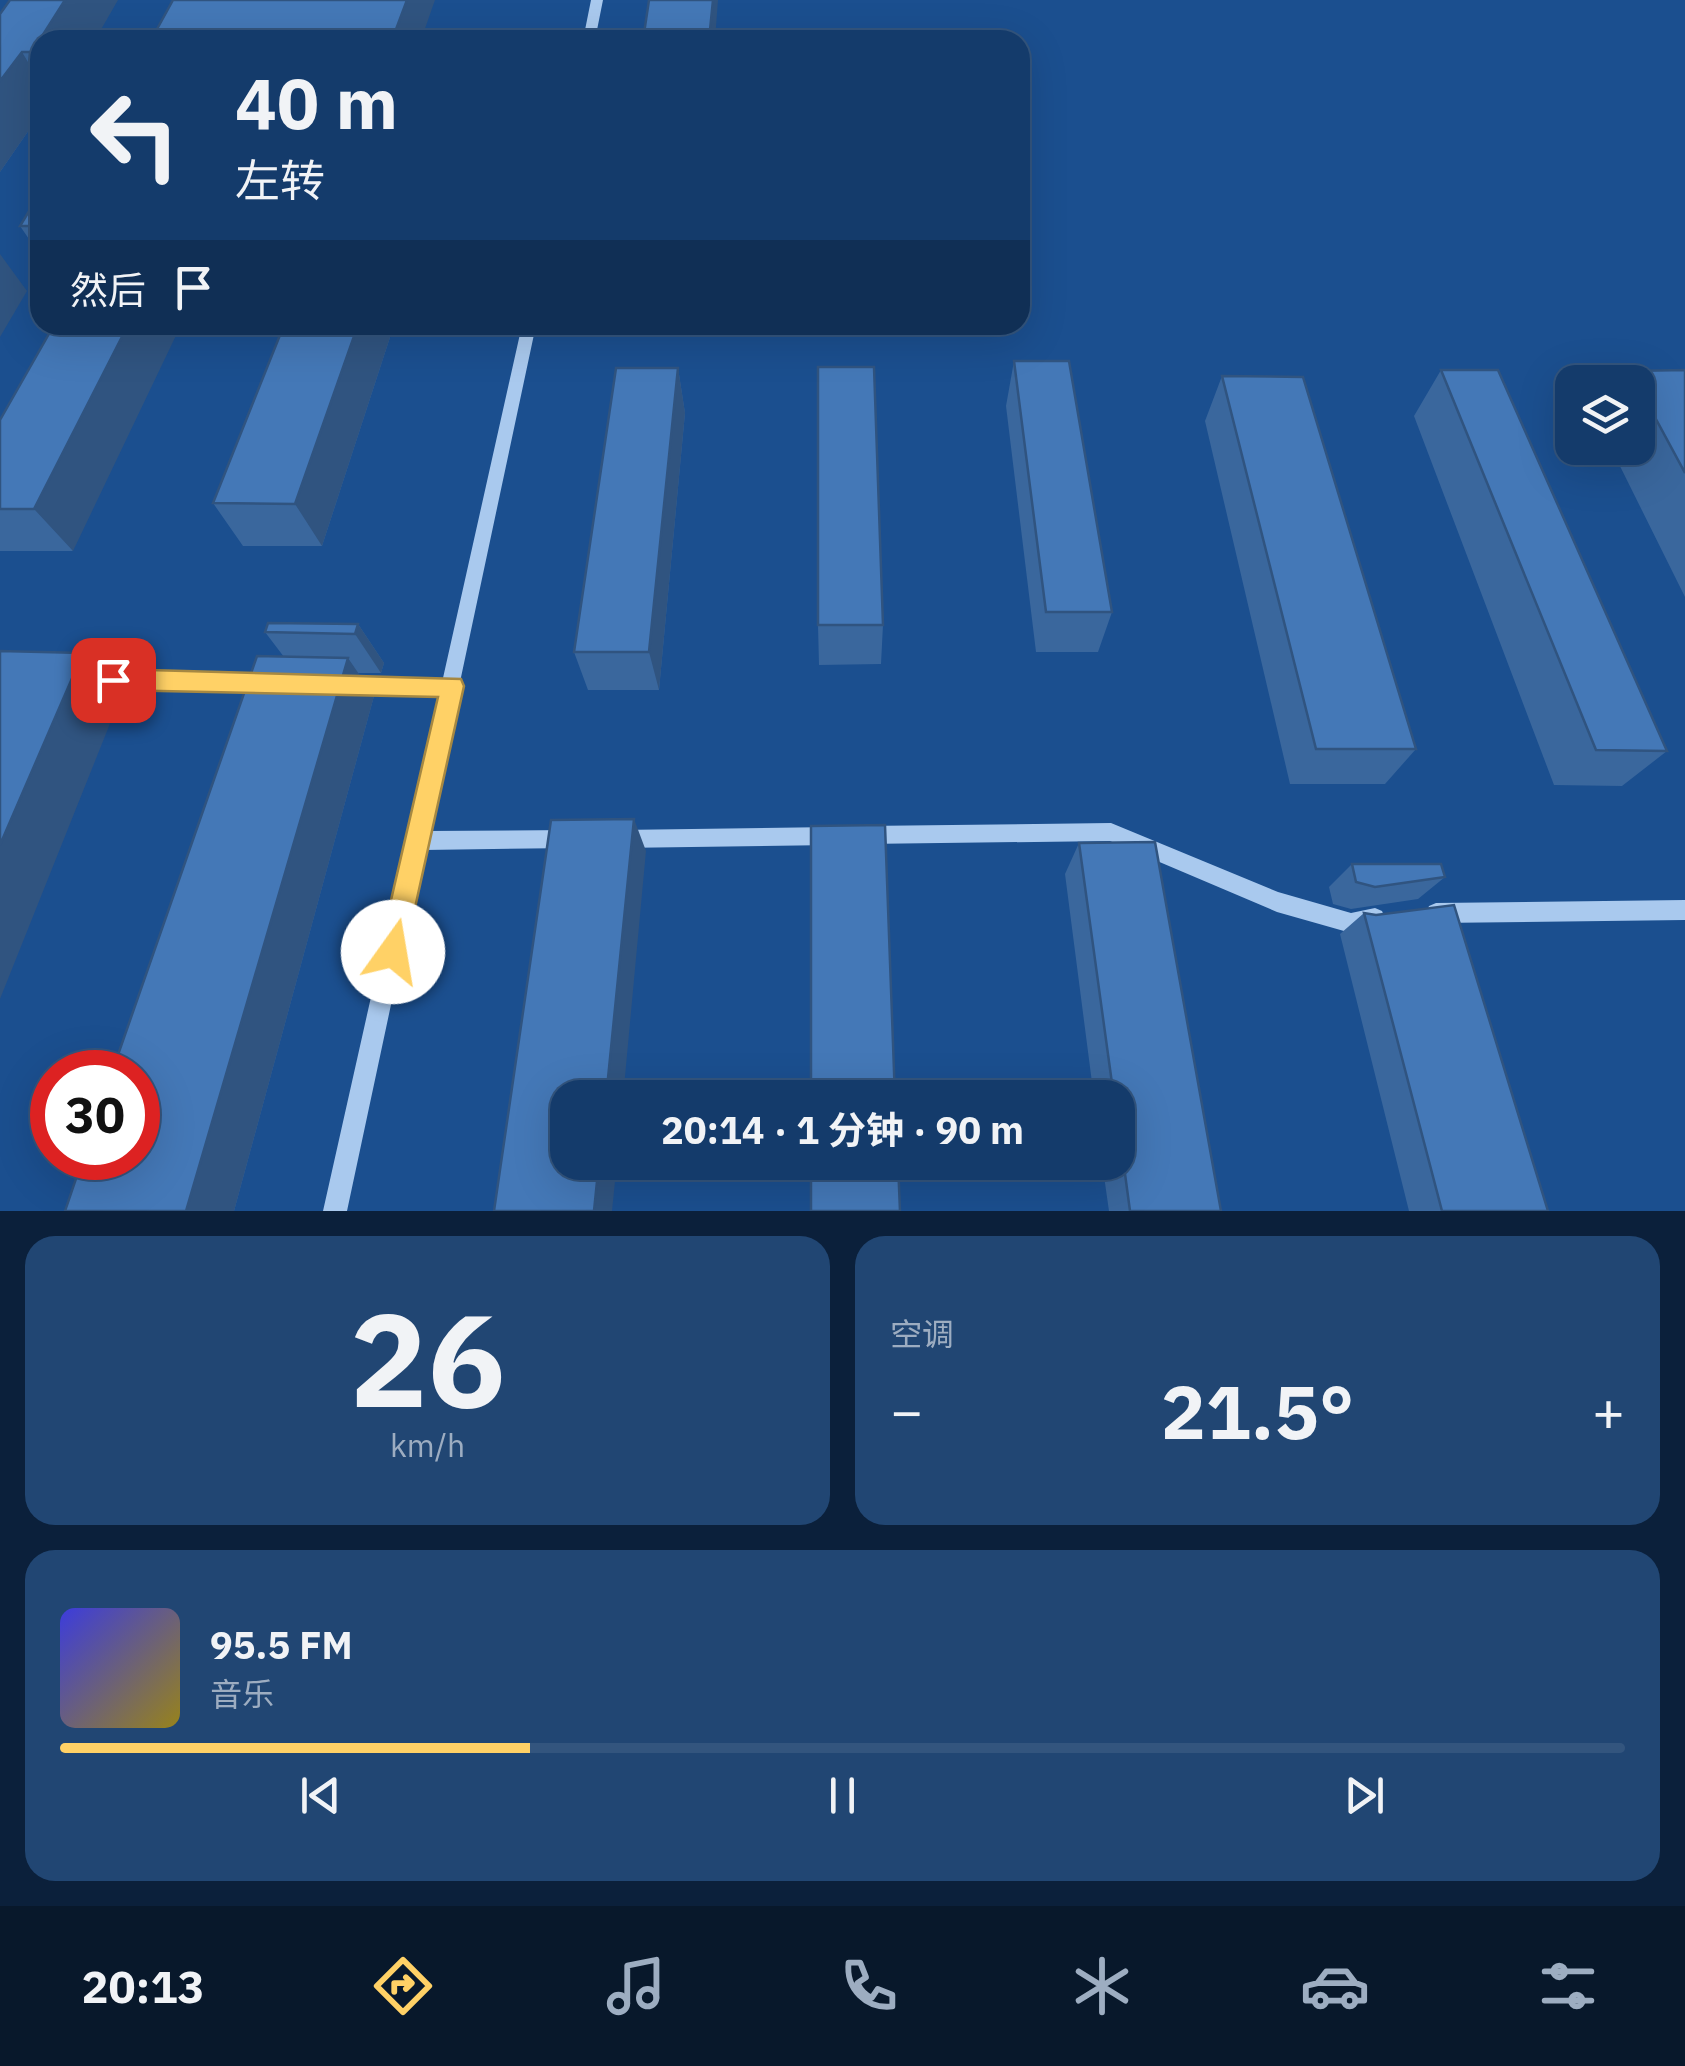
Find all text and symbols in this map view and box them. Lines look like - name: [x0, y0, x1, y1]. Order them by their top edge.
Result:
- text: 40 m: [235, 57, 398, 148]
- icon: left: [70, 70, 200, 200]
- text: 左转: [235, 151, 325, 209]
- icon: arrive: [166, 260, 221, 315]
- text: 然后: [70, 265, 146, 314]
- map controls: [1555, 365, 1655, 465]
- button: layers: [1555, 365, 1655, 465]
- pin: [71, 638, 156, 723]
- icon: arrive: [86, 653, 141, 708]
- position arrow: [341, 900, 445, 1004]
- speed limit sign: 30: [30, 1050, 160, 1180]
- text: 20:14 · 1 分钟 · 90 m: [661, 1105, 1024, 1154]
- text: 26: [349, 1274, 506, 1443]
- text: 空调: [890, 1313, 954, 1355]
- text: 21.5°: [1161, 1362, 1354, 1460]
- text: −: [890, 1375, 923, 1446]
- text: +: [1592, 1375, 1625, 1446]
- text: km/h: [390, 1424, 465, 1466]
- text: 95.5 FM: [210, 1620, 353, 1669]
- text: 音乐: [210, 1673, 274, 1715]
- icon: previous: [293, 1768, 348, 1823]
- icon: pause: [815, 1768, 870, 1823]
- icon: next: [1337, 1768, 1392, 1823]
- icon: directions: [368, 1951, 438, 2021]
- icon: music: [601, 1951, 671, 2021]
- icon: phone: [834, 1951, 904, 2021]
- icon: climate: [1067, 1951, 1137, 2021]
- icon: car: [1300, 1951, 1370, 2021]
- icon: filters: [1533, 1951, 1603, 2021]
- text: 20:13: [82, 1957, 204, 2015]

